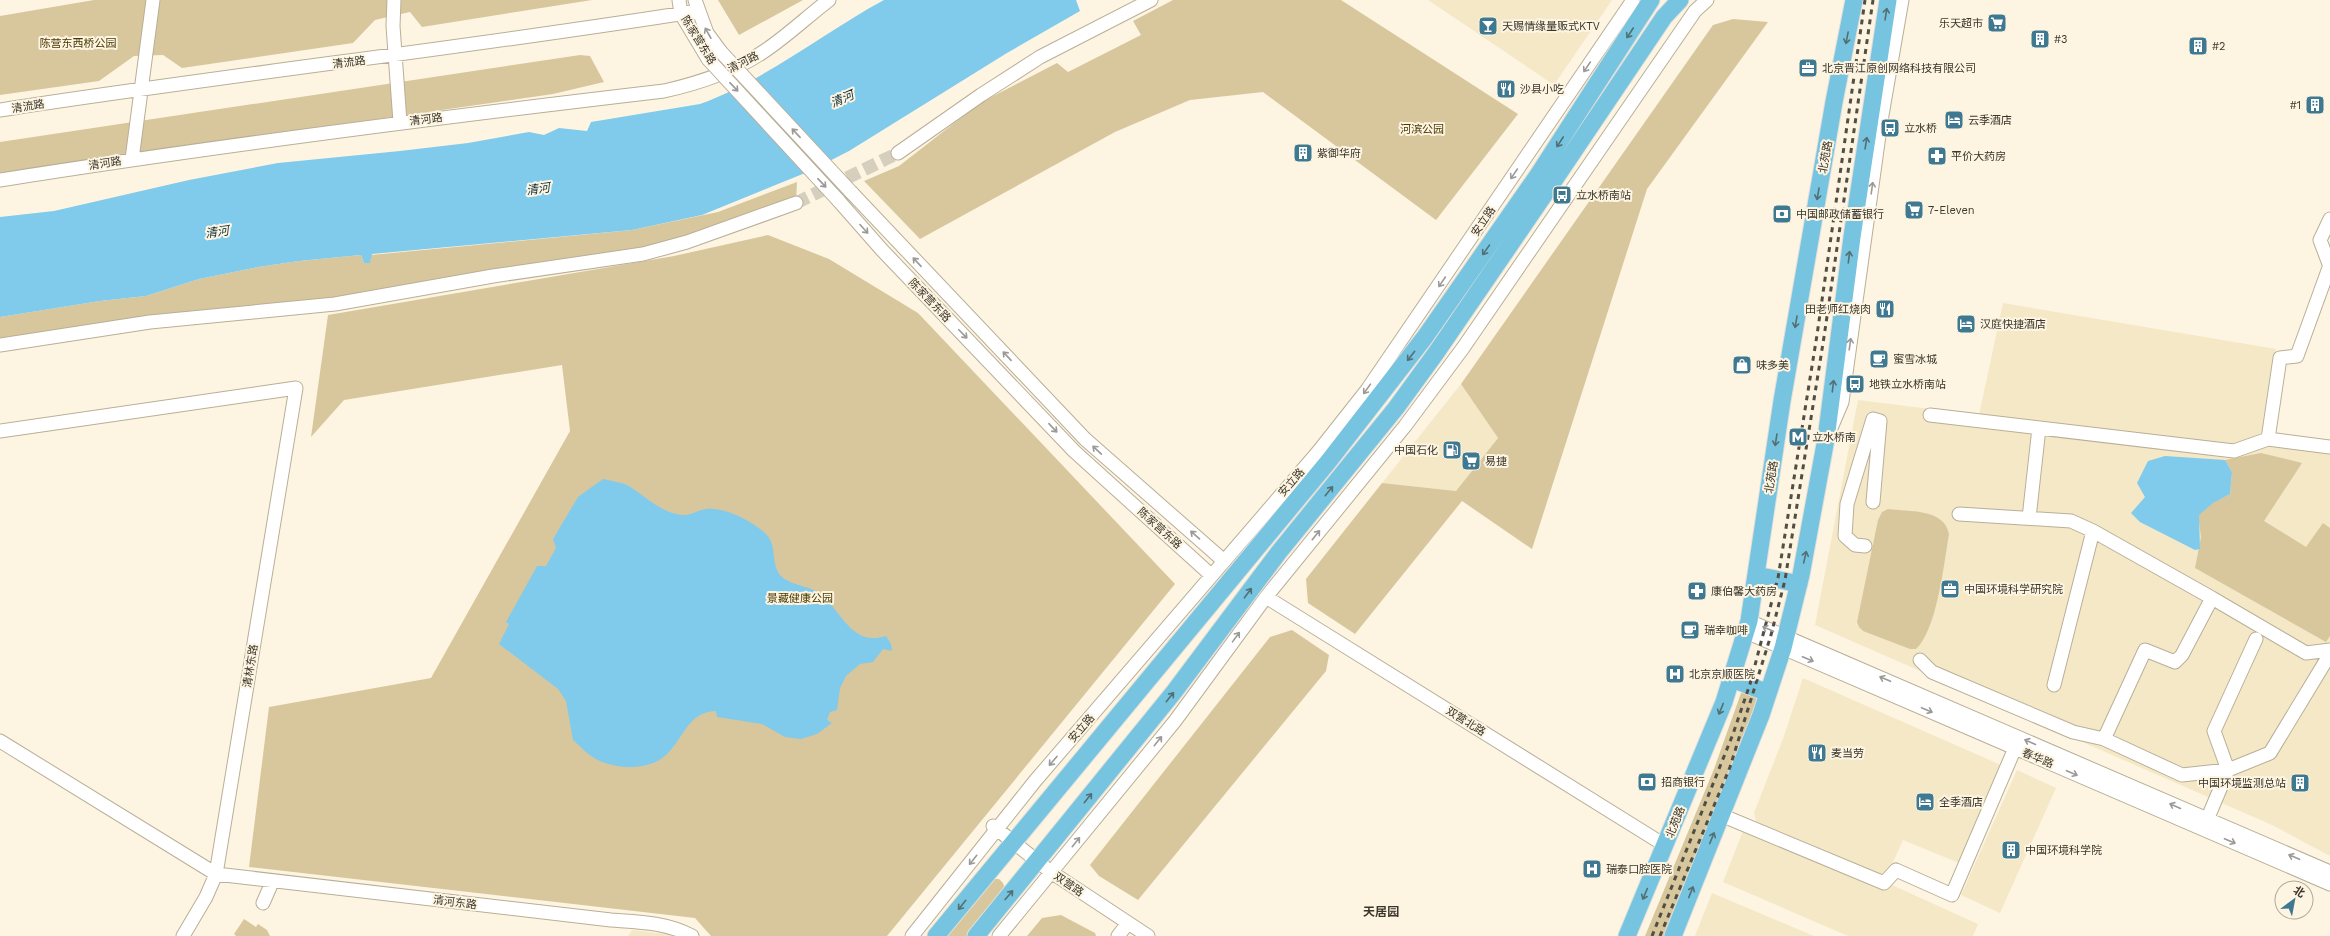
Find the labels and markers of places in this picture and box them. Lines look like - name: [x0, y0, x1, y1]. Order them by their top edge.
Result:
- supermarket icon: 乐天超市: [1986, 12, 2008, 34]
- bar icon: 天赐情缘量贩式KTV: [1477, 15, 1499, 37]
- place label: 乐天超市: [1939, 17, 1983, 30]
- place label: 天赐情缘量贩式KTV: [1502, 20, 1600, 33]
- building icon: #3: [2029, 28, 2051, 50]
- place label: #3: [2054, 33, 2067, 46]
- building icon: #2: [2187, 35, 2209, 57]
- place label: #2: [2212, 40, 2225, 53]
- office icon: 北京晋江原创网络科技有限公司: [1797, 57, 1819, 79]
- place label: 北京晋江原创网络科技有限公司: [1822, 62, 1976, 75]
- restaurant icon: 沙县小吃: [1495, 78, 1517, 100]
- place label: 沙县小吃: [1520, 83, 1564, 96]
- building icon: #1: [2304, 94, 2326, 116]
- place label: #1: [2290, 99, 2301, 112]
- hotel icon: 云季酒店: [1943, 109, 1965, 131]
- place label: 云季酒店: [1968, 114, 2012, 127]
- bus stop icon: 立水桥: [1879, 117, 1901, 139]
- place label: 立水桥: [1904, 122, 1937, 135]
- building icon: 紫御华府: [1292, 142, 1314, 164]
- pharmacy icon: 平价大药房: [1926, 145, 1948, 167]
- place label: 紫御华府: [1317, 147, 1361, 160]
- place label: 平价大药房: [1951, 150, 2006, 163]
- bus stop icon: 立水桥南站: [1551, 184, 1573, 206]
- place label: 立水桥南站: [1576, 189, 1631, 202]
- supermarket icon: 7-Eleven: [1903, 199, 1925, 221]
- bank icon: 中国邮政储蓄银行: [1771, 203, 1793, 225]
- place label: 7-Eleven: [1928, 204, 1975, 217]
- place label: 中国邮政储蓄银行: [1796, 208, 1884, 221]
- restaurant icon: 田老师红烧肉: [1874, 298, 1896, 320]
- place label: 田老师红烧肉: [1805, 303, 1871, 316]
- hotel icon: 汉庭快捷酒店: [1955, 313, 1977, 335]
- place label: 汉庭快捷酒店: [1980, 318, 2046, 331]
- cafe icon: 蜜雪冰城: [1868, 348, 1890, 370]
- place label: 蜜雪冰城: [1893, 353, 1937, 366]
- shop icon: 味多美: [1731, 354, 1753, 376]
- place label: 味多美: [1756, 359, 1789, 372]
- bus stop icon: 地铁立水桥南站: [1844, 373, 1866, 395]
- place label: 地铁立水桥南站: [1869, 378, 1946, 391]
- metro station icon: 立水桥南: [1787, 426, 1809, 448]
- place label: 立水桥南: [1812, 431, 1856, 444]
- fuel station icon: 中国石化: [1441, 439, 1463, 461]
- place label: 中国石化: [1394, 444, 1438, 457]
- supermarket icon: 易捷: [1460, 450, 1482, 472]
- place label: 易捷: [1485, 455, 1507, 468]
- office icon: 中国环境科学研究院: [1939, 578, 1961, 600]
- pharmacy icon: 康伯馨大药房: [1686, 580, 1708, 602]
- place label: 中国环境科学研究院: [1964, 583, 2063, 596]
- place label: 康伯馨大药房: [1711, 585, 1777, 598]
- cafe icon: 瑞幸咖啡: [1679, 619, 1701, 641]
- place label: 瑞幸咖啡: [1704, 624, 1748, 637]
- hospital icon: 北京京顺医院: [1664, 663, 1686, 685]
- place label: 北京京顺医院: [1689, 668, 1755, 681]
- restaurant icon: 麦当劳: [1806, 742, 1828, 764]
- place label: 麦当劳: [1831, 747, 1864, 760]
- bank icon: 招商银行: [1636, 771, 1658, 793]
- building icon: 中国环境监测总站: [2289, 772, 2311, 794]
- place label: 招商银行: [1661, 776, 1705, 789]
- place label: 中国环境监测总站: [2198, 777, 2286, 790]
- hotel icon: 全季酒店: [1914, 791, 1936, 813]
- place label: 全季酒店: [1939, 796, 1983, 809]
- building icon: 中国环境科学院: [2000, 839, 2022, 861]
- place label: 中国环境科学院: [2025, 844, 2102, 857]
- hospital icon: 瑞泰口腔医院: [1581, 858, 1603, 880]
- place label: 瑞泰口腔医院: [1606, 863, 1672, 876]

